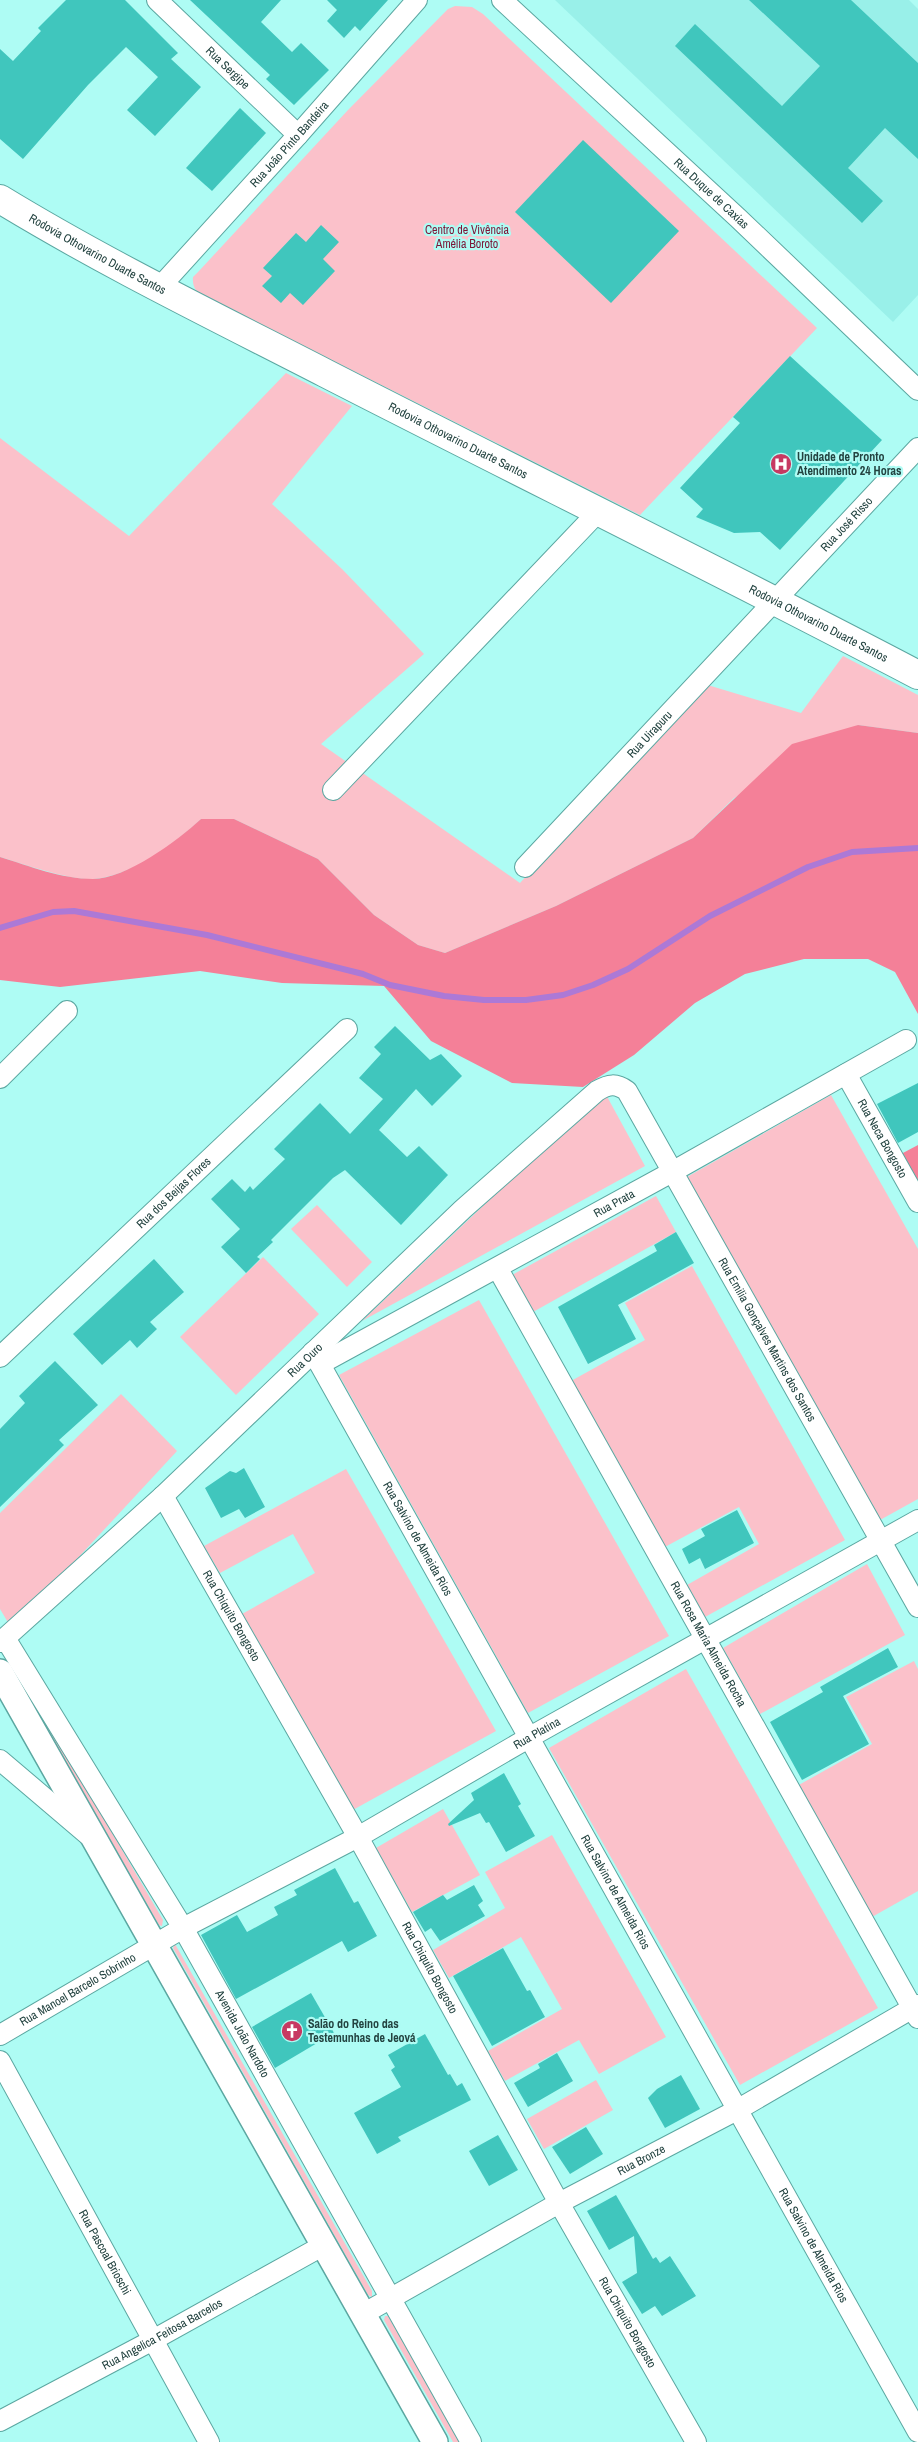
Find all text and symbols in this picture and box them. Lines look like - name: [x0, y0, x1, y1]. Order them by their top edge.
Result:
- street label: Rua Sergipe: [202, 43, 253, 93]
- street label: Rua João Pinto Bandeira: [246, 97, 333, 191]
- street label: Rua Duque de Caxias: [670, 155, 752, 232]
- street label: Rodovia Othovarino Duarte Santos: [26, 210, 169, 298]
- park label: Centro de Vivência Amélia Boroto: [425, 222, 510, 252]
- street label: Rodovia Othovarino Duarte Santos: [386, 399, 530, 482]
- place label: Unidade de Pronto Atendimento 24 Horas: [797, 449, 902, 479]
- hospital icon: Unidade de Pronto Atendimento 24 Horas: [769, 452, 793, 476]
- street label: Rua José Risso: [817, 493, 876, 555]
- street label: Rodovia Othovarino Duarte Santos: [746, 581, 891, 666]
- street label: Rua Uirapuru: [623, 707, 676, 761]
- street label: Rua Neca Bongosto: [854, 1096, 911, 1181]
- street label: Rua dos Beijas Flores: [133, 1154, 214, 1232]
- street label: Rua Prata: [591, 1186, 638, 1221]
- street label: Rua Emilia Gonçalves Martins dos Santos: [715, 1255, 820, 1425]
- street label: Rua Ouro: [284, 1340, 326, 1381]
- street label: Rua Salvino de Almeida Rios: [379, 1479, 456, 1599]
- street label: Rua Chiquito Bongosto: [199, 1567, 264, 1664]
- street label: Rua Rosa Maria Almeida Rocha: [667, 1578, 750, 1710]
- street label: Rua Platina: [510, 1713, 564, 1753]
- street label: Rua Salvino de Almeida Rios: [577, 1832, 654, 1952]
- street label: Rua Chiquito Bongosto: [398, 1919, 462, 2017]
- street label: Rua Manoel Barcelo Sobrinho: [17, 1949, 139, 2030]
- street label: Avenida João Nardoto: [211, 1986, 273, 2080]
- place label: Salão do Reino das Testemunhas de Jeová: [308, 2016, 416, 2046]
- church icon: Salão do Reino das Testemunhas de Jeová: [280, 2019, 304, 2043]
- street label: Rua Bronze: [614, 2141, 668, 2179]
- street label: Rua Salvino de Almeida Rios: [775, 2185, 852, 2306]
- street label: Rua Pascoal Brioschi: [75, 2207, 135, 2298]
- street label: Rua Chiquito Bongosto: [595, 2274, 660, 2371]
- street label: Rua Angelica Feitosa Barcelos: [99, 2295, 225, 2374]

